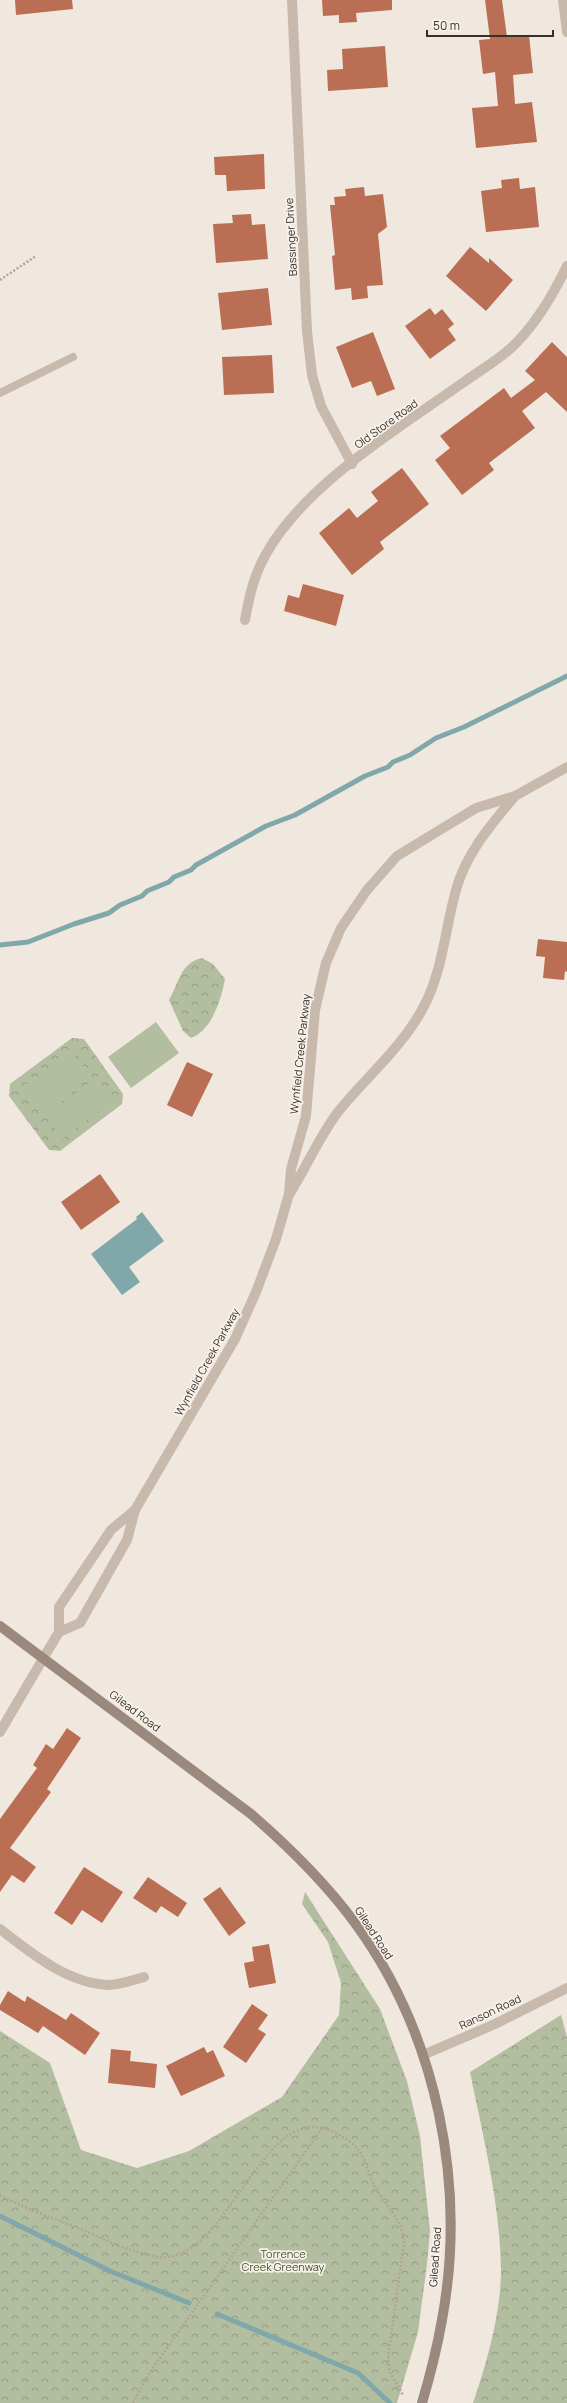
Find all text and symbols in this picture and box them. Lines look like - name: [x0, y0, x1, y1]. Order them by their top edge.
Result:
- scale bar: [427, 12, 553, 38]
- text: 50 m: [433, 17, 460, 34]
- street label: Bassinger Drive: [281, 197, 300, 277]
- street label: Old Store Road: [351, 395, 421, 452]
- street label: Wynfield Creek Parkway: [286, 993, 313, 1115]
- street label: Wynfield Creek Parkway: [171, 1305, 243, 1418]
- street label: Gilead Road: [107, 1687, 164, 1735]
- street label: Gilead Road: [352, 1903, 397, 1962]
- street label: Ranson Road: [456, 1991, 523, 2032]
- street label: Gilead Road: [425, 2226, 444, 2287]
- park label: Torrence Creek Greenway: [242, 2246, 325, 2274]

